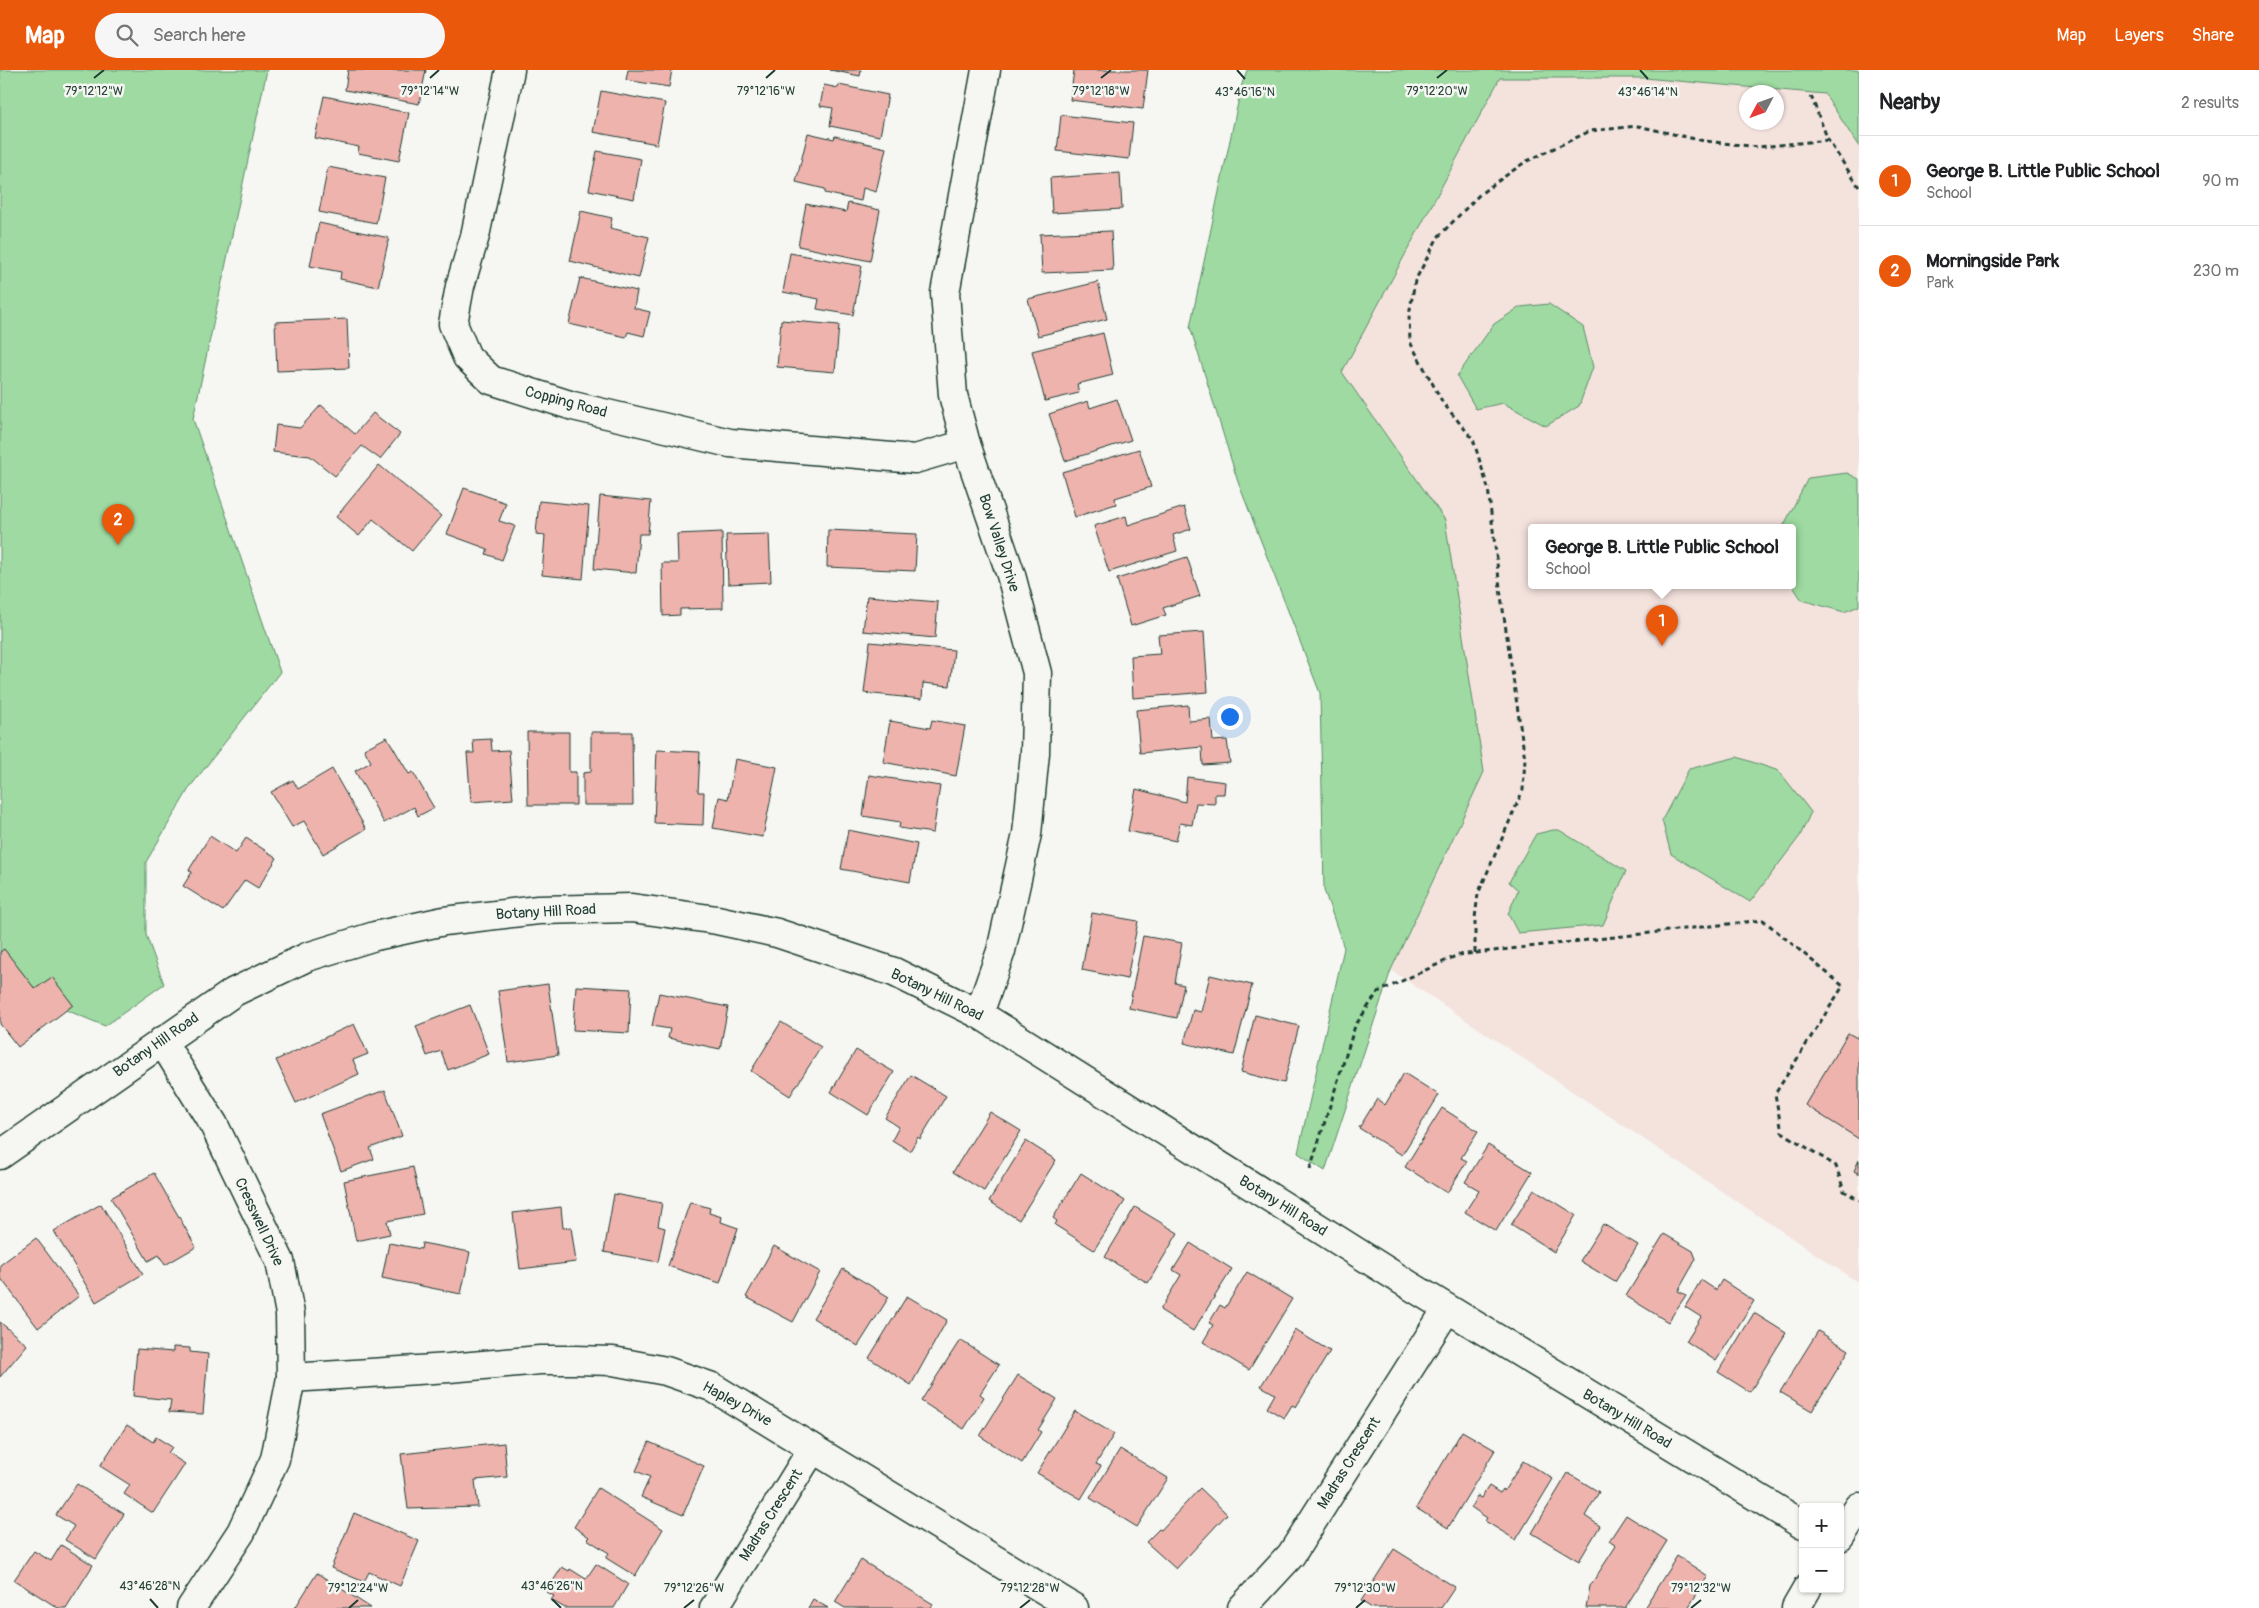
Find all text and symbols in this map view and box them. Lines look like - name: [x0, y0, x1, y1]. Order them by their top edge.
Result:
- search box: [95, 13, 445, 58]
- text: Map: [25, 21, 65, 50]
- icon: search: [113, 21, 141, 49]
- text: Search here: [153, 23, 246, 47]
- text: Map: [2057, 24, 2086, 47]
- text: Layers: [2114, 24, 2164, 47]
- text: Share: [2192, 24, 2234, 47]
- text: 79°12'12"W: [65, 84, 123, 99]
- text: 79°12'14"W: [401, 84, 459, 99]
- text: 79°12'16"W: [737, 84, 795, 99]
- text: 79°12'18"W: [1072, 84, 1130, 99]
- text: 79°12'20"W: [1406, 84, 1468, 99]
- text: 43°46'16"N: [1215, 85, 1275, 100]
- text: 43°46'14"N: [1618, 85, 1678, 100]
- north arrow: [1739, 85, 1784, 130]
- text: Nearby: [1879, 89, 1940, 116]
- text: 2 results: [2181, 93, 2239, 113]
- text: George B. Little Public School: [1926, 159, 2160, 183]
- text: 1: [1892, 171, 1898, 191]
- text: 90 m: [2202, 171, 2239, 191]
- text: School: [1926, 183, 1972, 203]
- text: Morningside Park: [1926, 249, 2059, 273]
- text: 2: [1891, 261, 1899, 281]
- text: 230 m: [2193, 261, 2239, 281]
- text: Park: [1926, 273, 1954, 293]
- street label: Copping Road: [523, 382, 609, 422]
- street label: Bow Valley Drive: [974, 492, 1024, 595]
- pin: 2: [102, 504, 134, 545]
- popup: [1528, 524, 1796, 589]
- text: George B. Little Public School: [1545, 535, 1779, 559]
- text: School: [1545, 559, 1591, 579]
- pin: 1: [1646, 605, 1678, 646]
- your location: [1217, 704, 1243, 730]
- street label: Botany Hill Road: [495, 900, 597, 924]
- street label: Botany Hill Road: [888, 964, 986, 1026]
- street label: Botany Hill Road: [109, 1008, 203, 1082]
- street label: Botany Hill Road: [1235, 1171, 1331, 1241]
- street label: Cresswell Drive: [230, 1175, 288, 1270]
- street label: Hapley Drive: [699, 1377, 775, 1431]
- street label: Botany Hill Road: [1579, 1385, 1675, 1453]
- street label: Madras Crescent: [1313, 1413, 1385, 1513]
- street label: Madras Crescent: [735, 1465, 807, 1565]
- map controls: [1799, 1503, 1844, 1593]
- button: +: [1799, 1503, 1844, 1548]
- button: −: [1799, 1548, 1844, 1593]
- text: 43°46'28"N: [120, 1579, 180, 1594]
- text: 43°46'26"N: [521, 1579, 583, 1594]
- text: 79°12'24"W: [328, 1581, 388, 1596]
- text: 79°12'26"W: [664, 1581, 724, 1596]
- text: 79°12'28"W: [1000, 1581, 1060, 1596]
- text: 79°12'30"W: [1334, 1581, 1396, 1596]
- text: 79°12'32"W: [1671, 1581, 1731, 1596]

